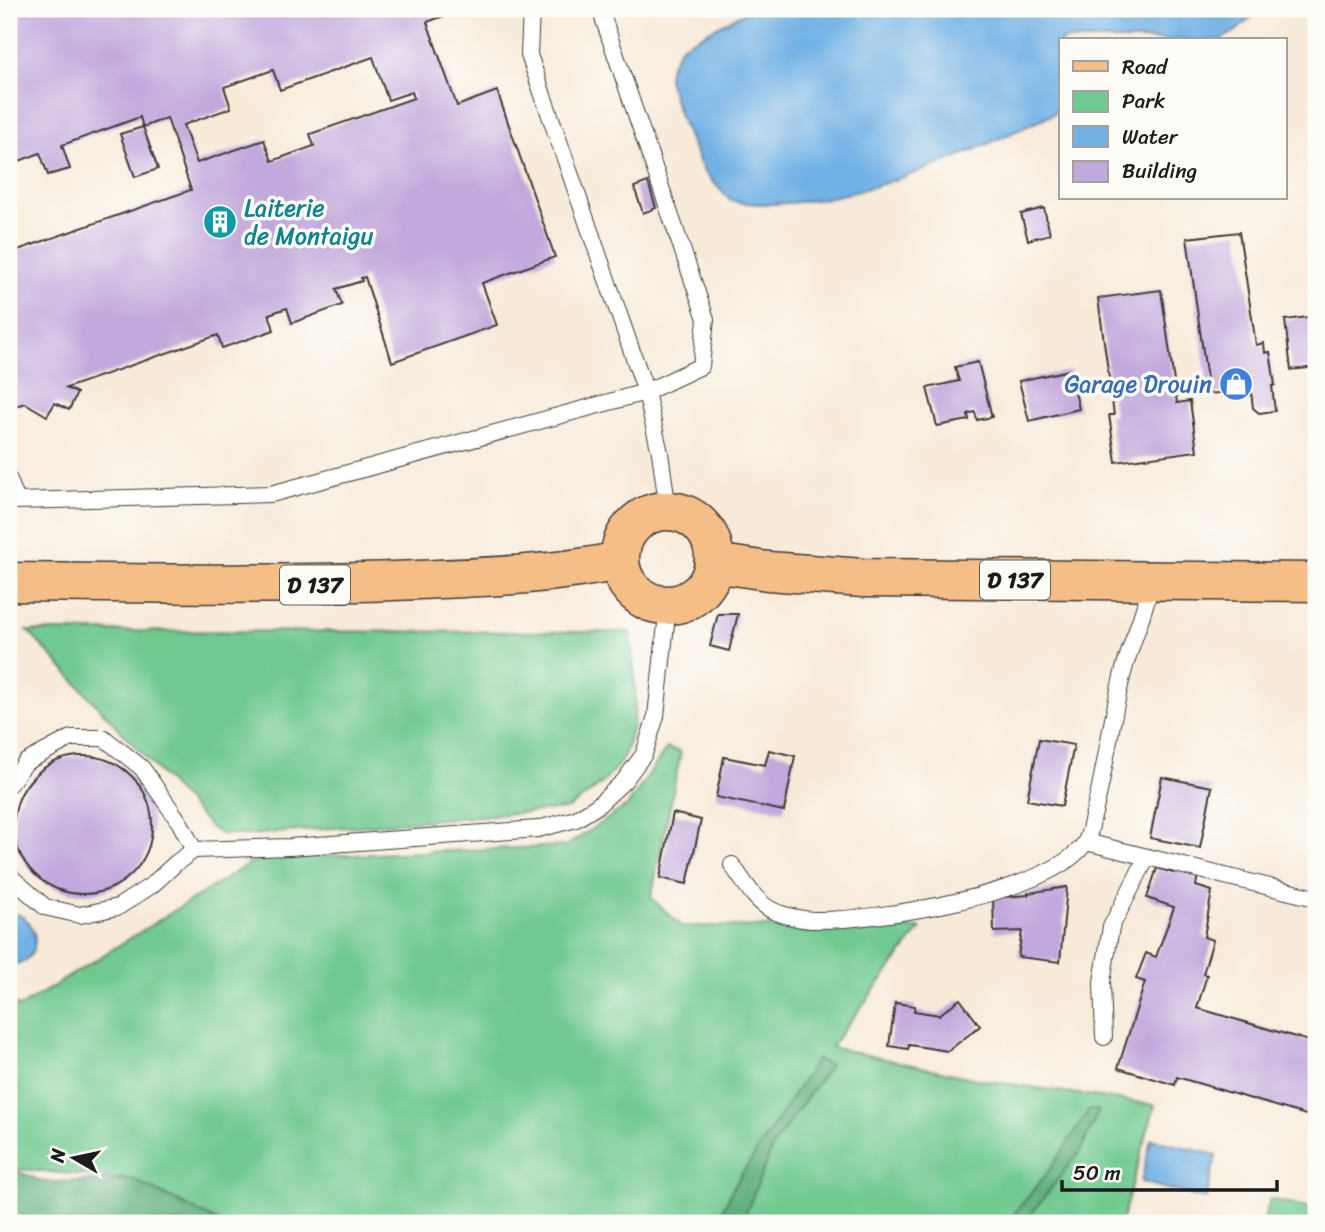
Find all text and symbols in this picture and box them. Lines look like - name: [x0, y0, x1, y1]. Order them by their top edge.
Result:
- legend: [1059, 38, 1286, 200]
- text: Road: [1122, 48, 1169, 86]
- text: Park: [1122, 82, 1165, 120]
- text: Water: [1122, 118, 1179, 156]
- text: Building: [1122, 152, 1198, 190]
- place label: Laiterie de Montaigu: [244, 187, 373, 257]
- building icon: Laiterie de Montaigu: [201, 203, 239, 241]
- place label: Garage Drouin: [1064, 363, 1212, 405]
- shop icon: Garage Drouin: [1217, 365, 1255, 403]
- road number: D 137: [980, 560, 1050, 600]
- road number: D 137: [280, 566, 350, 604]
- north arrow: [38, 1124, 108, 1194]
- text: N: [40, 1146, 75, 1165]
- scale bar: [1062, 1148, 1278, 1192]
- text: 50 m: [1073, 1154, 1121, 1192]

